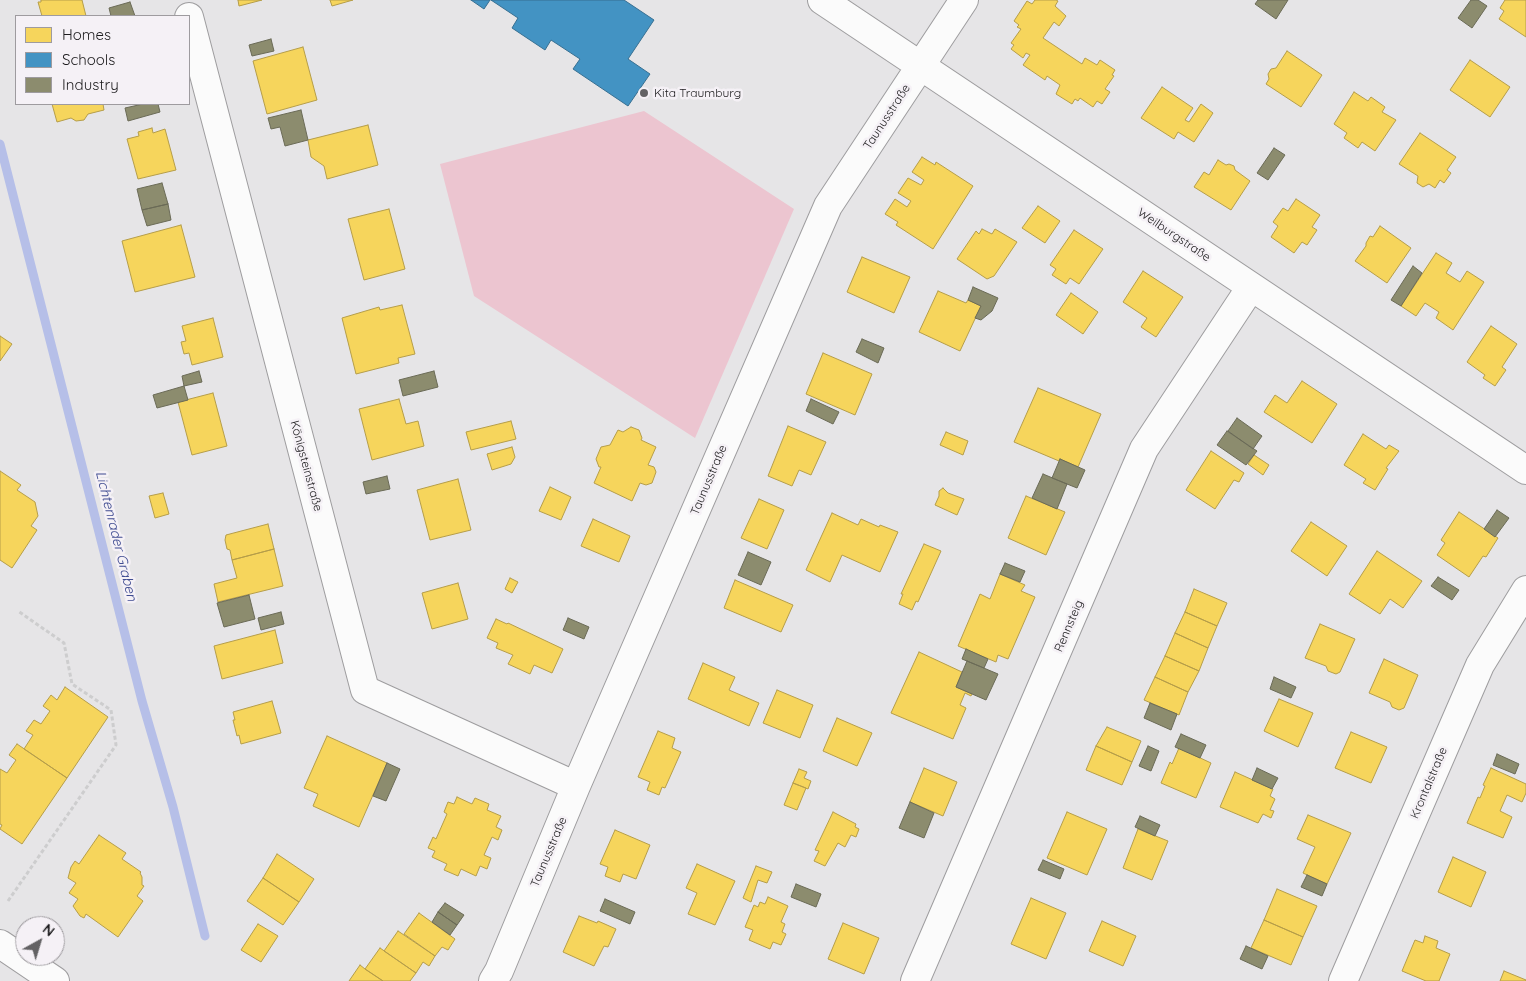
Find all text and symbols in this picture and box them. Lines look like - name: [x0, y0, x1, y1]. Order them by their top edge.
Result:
- legend: [15, 15, 190, 105]
- text: Homes: [62, 25, 111, 44]
- text: Schools: [62, 50, 115, 69]
- text: Industry: [62, 75, 119, 94]
- street label: Taunusstraße: [861, 82, 913, 152]
- place label: Kita Traumburg: [654, 86, 741, 100]
- marker: Kita Traumburg: [638, 87, 650, 99]
- street label: Weilburgstraße: [1135, 205, 1213, 265]
- street label: Königsteinstraße: [287, 419, 325, 513]
- street label: Taunusstraße: [688, 443, 730, 517]
- water label: Lichtenrader Graben: [92, 469, 140, 603]
- street label: Rennsteig: [1052, 598, 1086, 654]
- street label: Krontalstraße: [1407, 745, 1451, 821]
- street label: Taunusstraße: [528, 815, 570, 889]
- north arrow: [15, 916, 65, 966]
- text: N: [39, 920, 58, 940]

